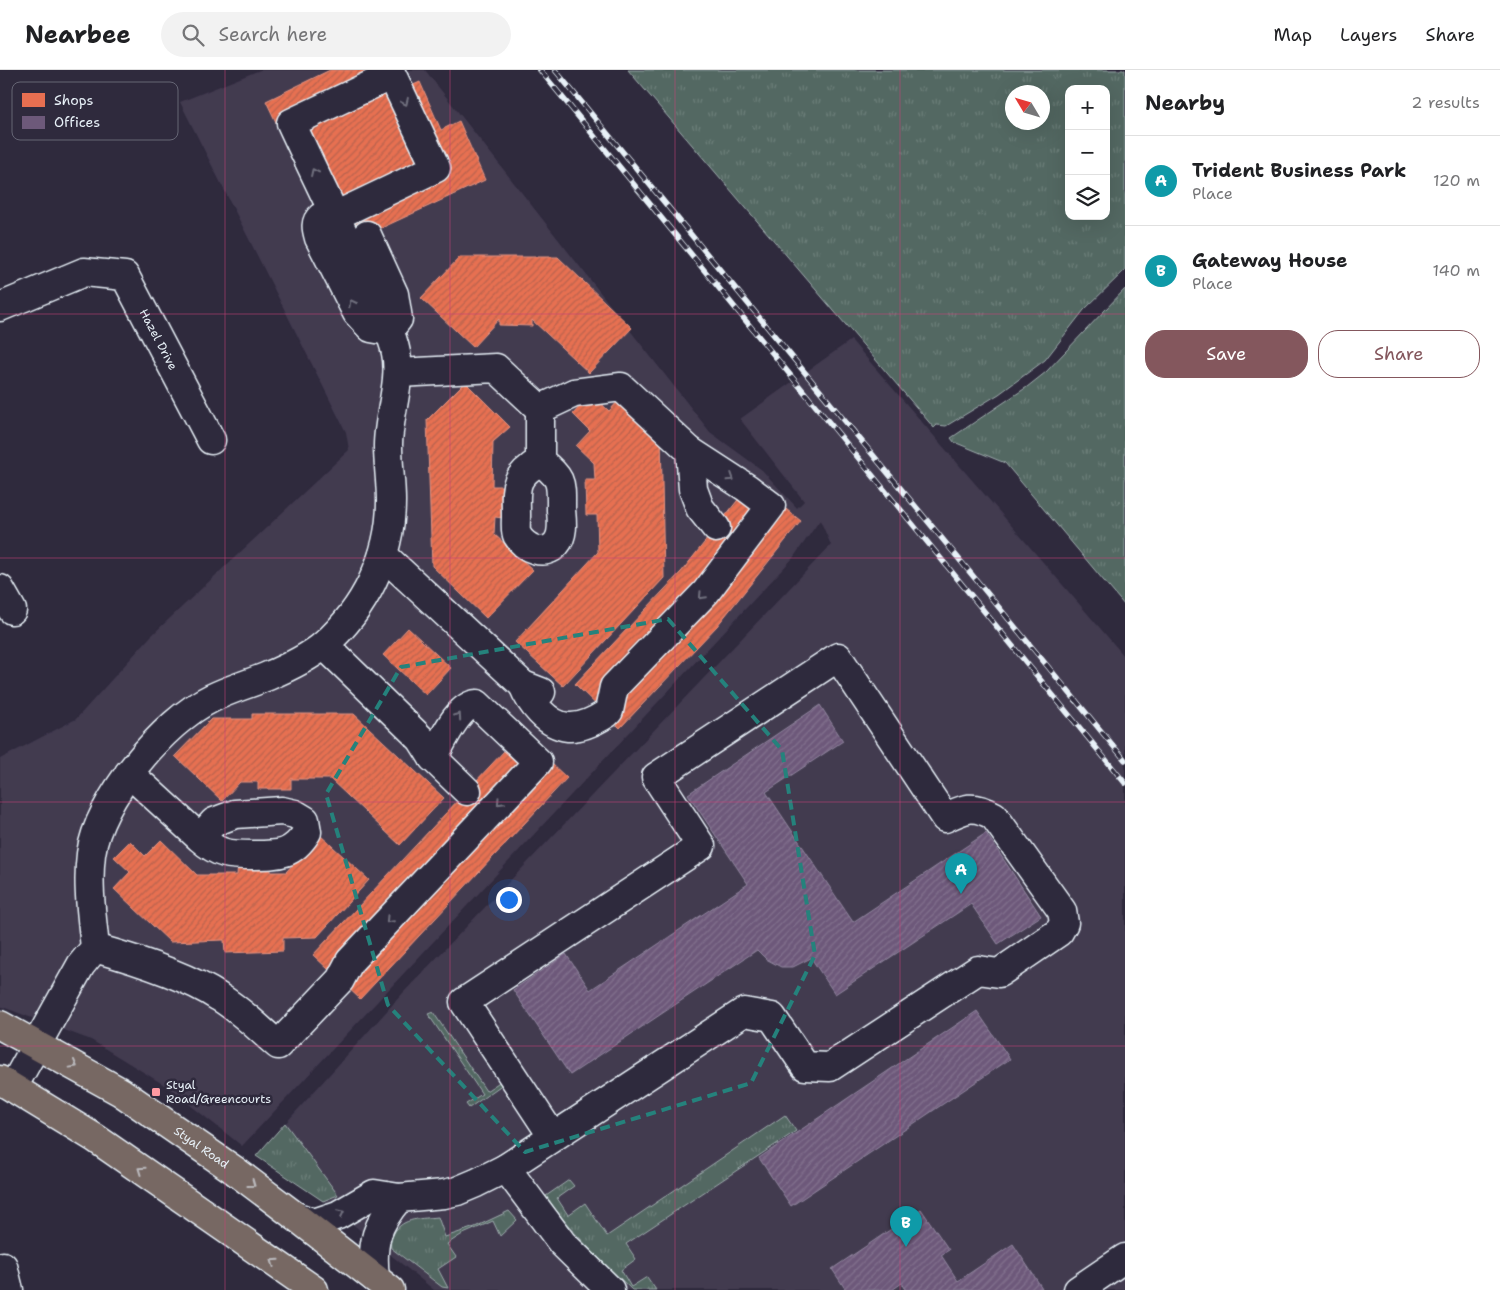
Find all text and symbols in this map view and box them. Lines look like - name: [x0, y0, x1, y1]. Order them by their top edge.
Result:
- search box: [161, 12, 511, 57]
- text: Nearbee: [25, 19, 131, 51]
- icon: search: [179, 21, 207, 49]
- text: Search here: [219, 22, 327, 47]
- text: Map: [1274, 23, 1312, 47]
- text: Layers: [1340, 23, 1397, 47]
- text: Share: [1425, 23, 1475, 47]
- legend: [12, 82, 178, 140]
- north arrow: [1005, 85, 1050, 130]
- map controls: [1065, 85, 1110, 220]
- button: +: [1065, 85, 1110, 130]
- text: Nearby: [1145, 89, 1225, 117]
- text: Shops: [54, 91, 93, 109]
- text: 2 results: [1411, 92, 1480, 113]
- one-way arrow: [399, 97, 410, 106]
- text: Offices: [54, 113, 100, 131]
- button: −: [1065, 130, 1110, 175]
- text: Trident Business Park: [1192, 158, 1406, 183]
- one-way arrow: [310, 168, 320, 177]
- text: A: [1155, 170, 1167, 191]
- text: 120 m: [1433, 170, 1480, 191]
- button: layers: [1065, 175, 1110, 220]
- text: Place: [1192, 183, 1233, 204]
- text: Gateway House: [1192, 248, 1347, 273]
- text: B: [1156, 260, 1166, 281]
- text: 140 m: [1433, 260, 1480, 281]
- text: Place: [1192, 273, 1233, 294]
- one-way arrow: [348, 299, 359, 308]
- street label: Hazel Drive: [136, 306, 181, 373]
- button: Save: [1145, 330, 1308, 378]
- button: Share: [1318, 330, 1480, 378]
- one-way arrow: [726, 471, 735, 481]
- one-way arrow: [699, 590, 708, 599]
- one-way arrow: [452, 712, 461, 722]
- one-way arrow: [497, 796, 506, 805]
- pin: A: [945, 853, 977, 894]
- your location: [496, 887, 522, 913]
- one-way arrow: [386, 914, 395, 923]
- one-way arrow: [68, 1059, 77, 1069]
- place label: Styal Road/Greencourts: [166, 1077, 271, 1107]
- marker: Styal Road/Greencourts: [150, 1086, 162, 1098]
- street label: Styal Road: [171, 1123, 232, 1172]
- one-way arrow: [137, 1167, 147, 1176]
- one-way arrow: [247, 1178, 256, 1187]
- pin: B: [890, 1206, 922, 1247]
- one-way arrow: [336, 1209, 345, 1219]
- one-way arrow: [271, 1259, 280, 1268]

